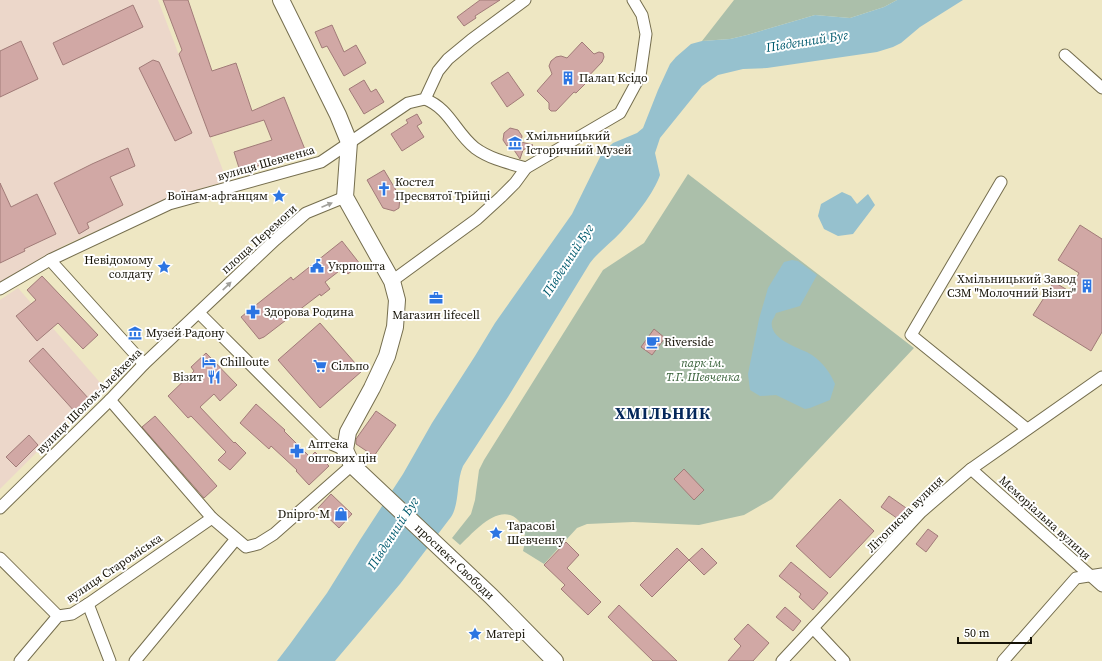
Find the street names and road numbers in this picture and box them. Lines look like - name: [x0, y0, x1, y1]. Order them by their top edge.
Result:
- street label: вулиця Шевченка: [216, 141, 317, 185]
- street label: площа Перемоги: [218, 201, 300, 277]
- street label: вулиця Шолом-Алейхема: [33, 344, 146, 457]
- street label: Літописна вулиця: [863, 472, 947, 556]
- street label: Меморіальна вулиця: [996, 472, 1094, 564]
- street label: проспект Свободи: [411, 520, 498, 603]
- street label: вулиця Староміська: [63, 529, 166, 606]

